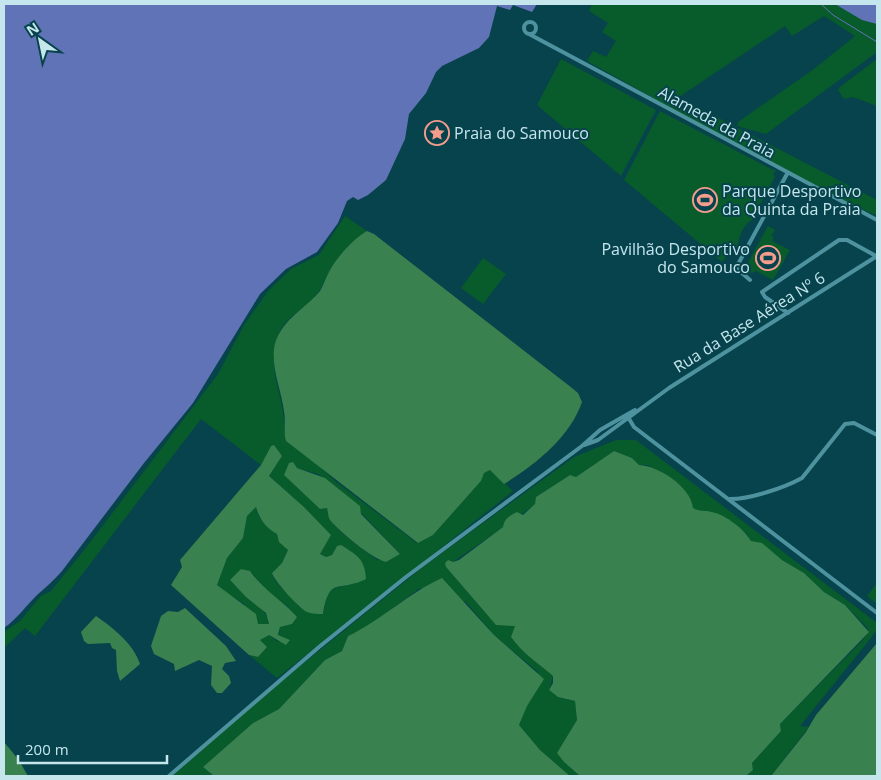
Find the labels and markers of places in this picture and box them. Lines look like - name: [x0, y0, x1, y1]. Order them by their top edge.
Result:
- place icon: Praia do Samouco: [424, 120, 450, 146]
- place label: Praia do Samouco: [454, 122, 589, 144]
- place label: Parque Desportivo da Quinta da Praia: [722, 180, 861, 220]
- sports icon: Parque Desportivo da Quinta da Praia: [692, 187, 718, 213]
- place label: Pavilhão Desportivo do Samouco: [601, 238, 750, 278]
- sports icon: Pavilhão Desportivo do Samouco: [755, 245, 781, 271]

